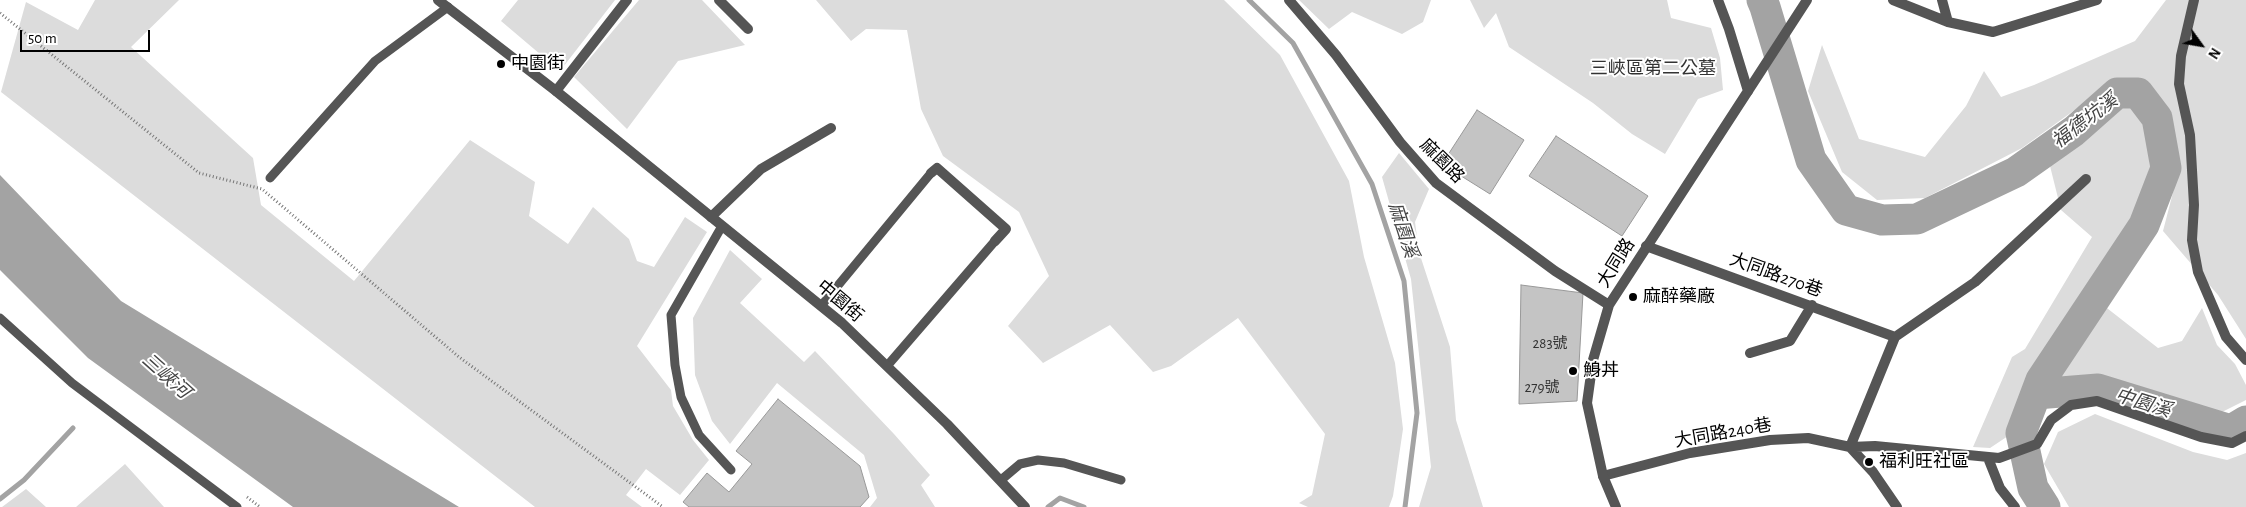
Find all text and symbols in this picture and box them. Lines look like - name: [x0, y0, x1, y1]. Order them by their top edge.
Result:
- scale bar: [22, 20, 152, 52]
- north arrow: [2176, 20, 2226, 70]
- text: 50 m: [28, 31, 57, 46]
- text: N: [2205, 45, 2222, 61]
- place label: 中園街: [511, 53, 565, 75]
- marker: 中園街: [495, 58, 507, 70]
- park label: 三峽區第二公墓: [1590, 58, 1716, 80]
- water label: 福德坑溪: [2048, 89, 2122, 153]
- street label: 麻園路: [1415, 134, 1469, 188]
- water label: 麻園溪: [1383, 199, 1423, 261]
- street label: 大同路: [1593, 234, 1639, 292]
- street label: 大同路270巷: [1727, 248, 1825, 302]
- street label: 中園街: [812, 275, 868, 327]
- place label: 麻醉藥廠: [1643, 286, 1715, 308]
- marker: 麻醉藥廠: [1627, 291, 1639, 303]
- house number: 283號: [1532, 334, 1568, 352]
- water label: 三峽河: [137, 348, 195, 404]
- place label: 鯓丼: [1583, 360, 1619, 382]
- marker: 鯓丼: [1567, 365, 1579, 377]
- house number: 279號: [1524, 378, 1560, 396]
- water label: 中園溪: [2112, 384, 2174, 422]
- street label: 大同路240巷: [1673, 414, 1773, 452]
- place label: 福利旺社區: [1879, 451, 1969, 473]
- marker: 福利旺社區: [1863, 456, 1875, 468]

